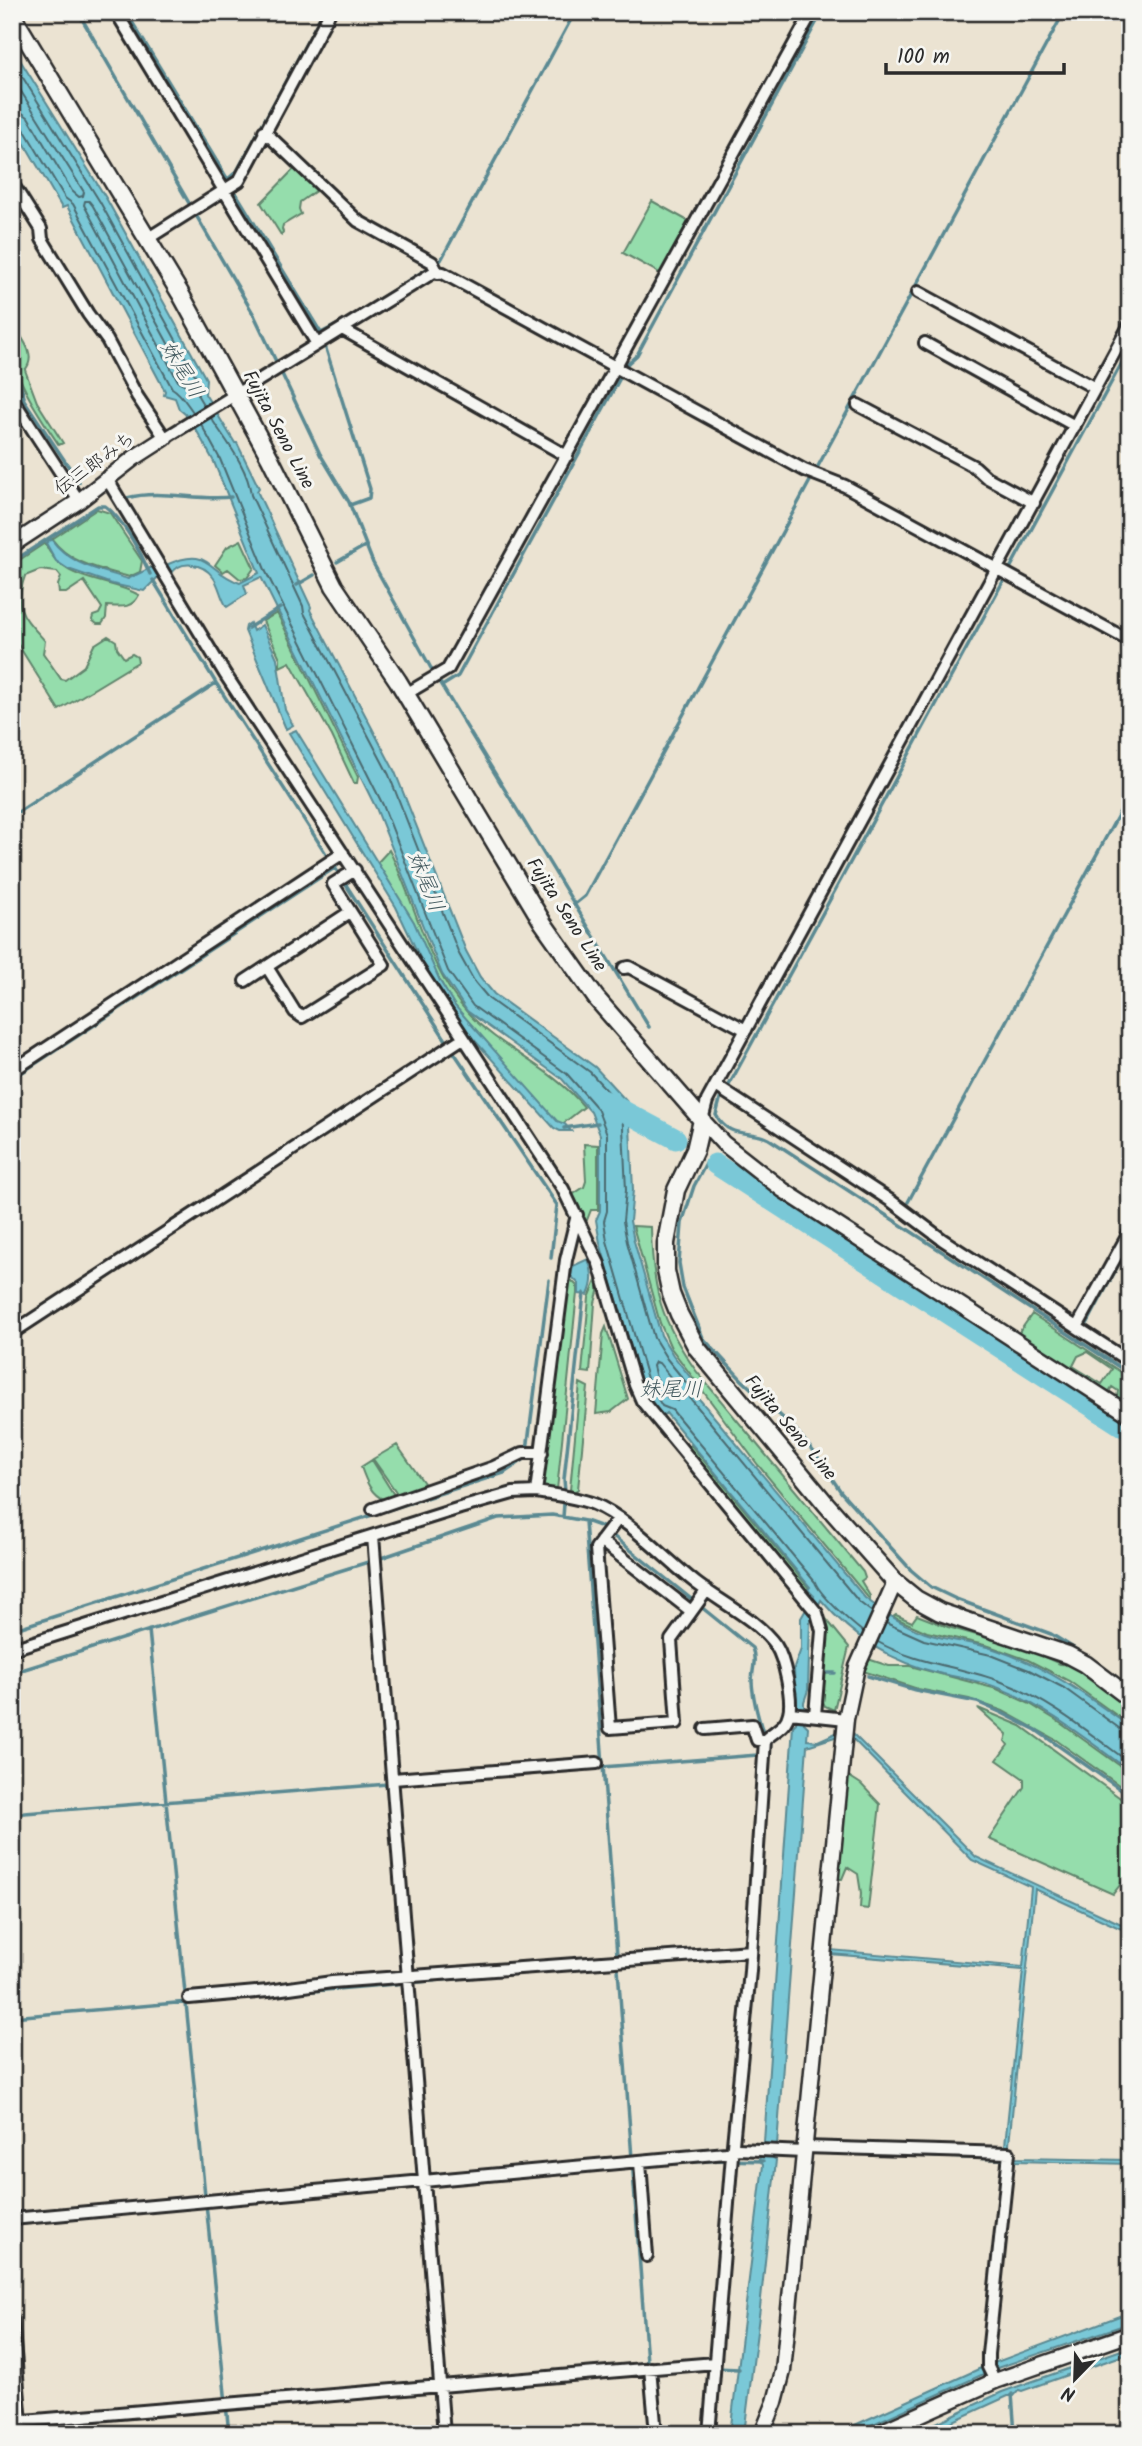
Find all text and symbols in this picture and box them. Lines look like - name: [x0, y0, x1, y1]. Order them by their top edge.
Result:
- scale bar: [886, 32, 1065, 76]
- text: 100 m: [897, 41, 950, 74]
- water label: 妹尾川: [151, 335, 211, 405]
- street label: Fujita Seno Line: [234, 365, 322, 495]
- street label: 伝三郎みち: [48, 424, 142, 504]
- water label: 妹尾川: [398, 847, 452, 917]
- street label: Fujita Seno Line: [518, 852, 614, 978]
- street label: Fujita Seno Line: [736, 1368, 844, 1488]
- water label: 妹尾川: [640, 1374, 703, 1407]
- north arrow: [1040, 2344, 1110, 2414]
- text: N: [1058, 2377, 1081, 2409]

